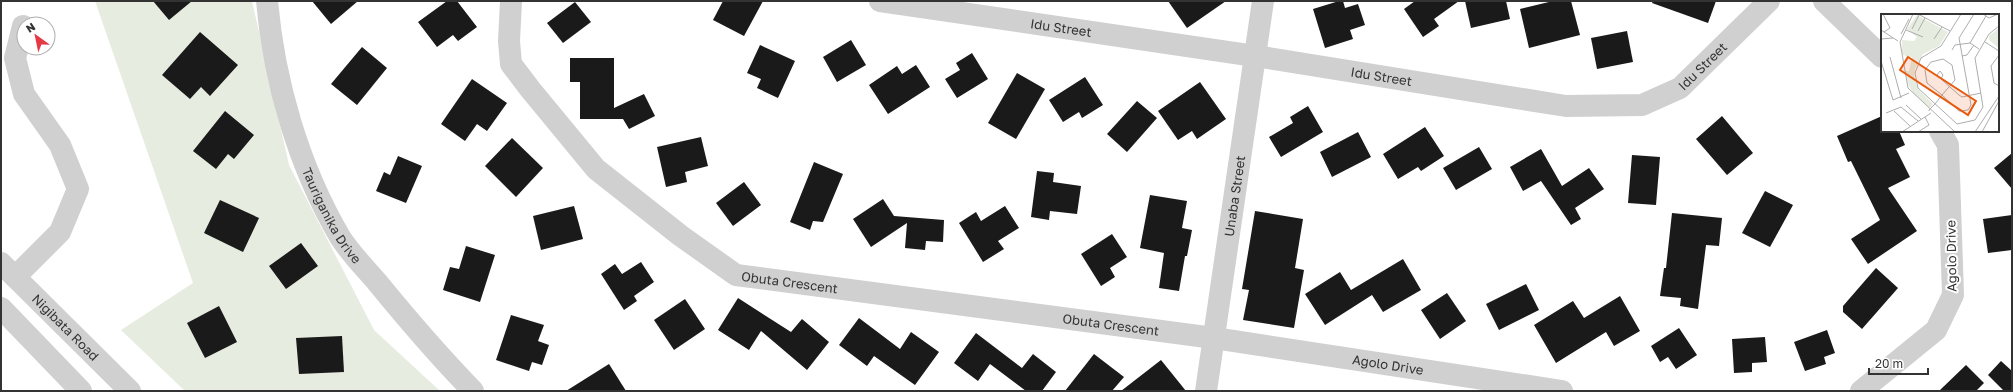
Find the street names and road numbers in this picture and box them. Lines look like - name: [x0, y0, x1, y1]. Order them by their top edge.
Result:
- street label: Idu Street: [1029, 15, 1093, 40]
- street label: Idu Street: [1675, 39, 1730, 93]
- street label: Idu Street: [1350, 64, 1413, 89]
- street label: Unaba Street: [1221, 154, 1248, 238]
- street label: Tauriganika Drive: [299, 165, 365, 267]
- street label: Agolo Drive: [1942, 220, 1960, 292]
- street label: Obuta Crescent: [740, 268, 839, 296]
- street label: Nigibata Road: [29, 291, 102, 364]
- street label: Obuta Crescent: [1062, 310, 1160, 339]
- street label: Agolo Drive: [1351, 351, 1425, 378]

